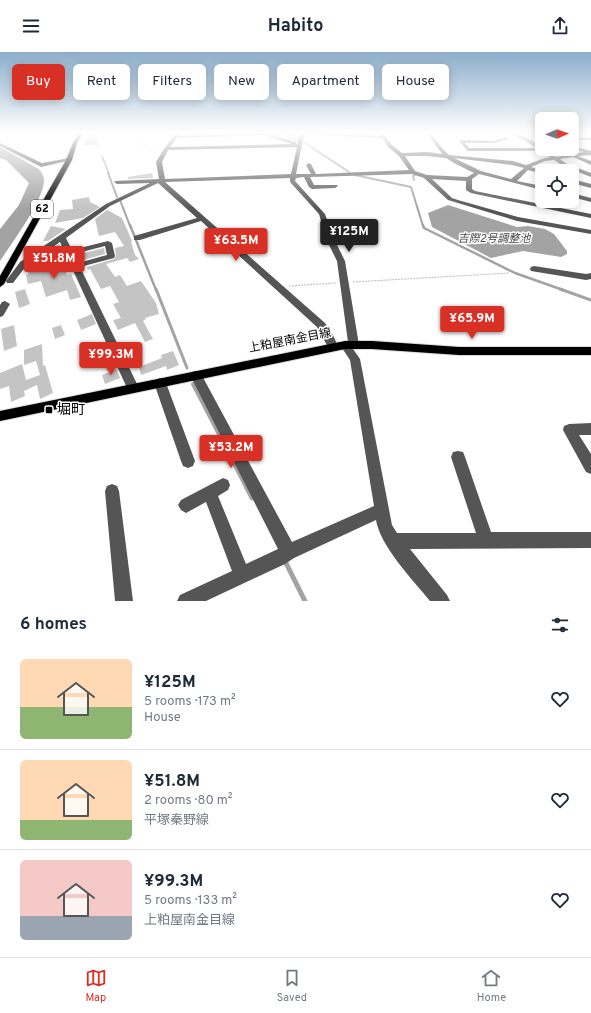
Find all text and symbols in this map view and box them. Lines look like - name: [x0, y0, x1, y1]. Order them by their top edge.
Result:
- icon: menu: [20, 15, 42, 37]
- text: Habito: [268, 15, 323, 38]
- icon: share: [549, 15, 571, 37]
- chip: Buy: [12, 64, 65, 100]
- chip: Rent: [73, 64, 130, 100]
- chip: Filters: [138, 64, 206, 100]
- chip: New: [214, 64, 269, 100]
- chip: Apartment: [277, 64, 374, 100]
- chip: House: [382, 64, 449, 100]
- north arrow: [535, 112, 579, 156]
- map controls: [535, 112, 579, 208]
- button: locate: [535, 164, 579, 208]
- road number: 62: [31, 200, 53, 218]
- pin: ¥125M: [321, 219, 377, 253]
- text: ¥125M: [329, 224, 369, 240]
- pin: ¥63.5M: [203, 228, 269, 262]
- water label: 吉際2号調整池: [458, 232, 531, 246]
- text: ¥63.5M: [214, 233, 259, 249]
- pin: ¥51.8M: [21, 246, 87, 280]
- text: ¥51.8M: [33, 251, 75, 267]
- pin: ¥65.9M: [439, 306, 505, 340]
- text: ¥65.9M: [449, 311, 495, 327]
- street label: 上粕屋南金目線: [247, 325, 333, 357]
- pin: ¥99.3M: [78, 342, 144, 376]
- text: ¥99.3M: [88, 347, 134, 363]
- place label: 堀町: [57, 402, 85, 419]
- marker: 堀町: [44, 405, 54, 415]
- pin: ¥53.2M: [198, 435, 264, 469]
- text: ¥53.2M: [209, 440, 253, 456]
- text: 6 homes: [20, 614, 87, 636]
- icon: filters: [549, 614, 571, 636]
- text: ¥125M: [144, 672, 196, 694]
- icon: home: [52, 675, 100, 723]
- icon: heart: [549, 688, 571, 710]
- text: 5 rooms · 173 m²: [144, 694, 236, 710]
- text: House: [144, 710, 181, 726]
- text: ¥51.8M: [144, 771, 200, 793]
- icon: home: [52, 776, 100, 824]
- icon: heart: [549, 789, 571, 811]
- text: 2 rooms · 80 m²: [144, 793, 233, 809]
- text: 平塚秦野線: [144, 813, 209, 829]
- text: ¥99.3M: [144, 871, 203, 893]
- icon: home: [52, 876, 100, 924]
- icon: heart: [549, 889, 571, 911]
- text: 5 rooms · 133 m²: [144, 893, 237, 909]
- text: 上粕屋南金目線: [144, 913, 235, 929]
- tab: Map: [85, 967, 107, 1005]
- tab: Saved: [277, 967, 307, 1005]
- tab: Home: [477, 967, 506, 1005]

